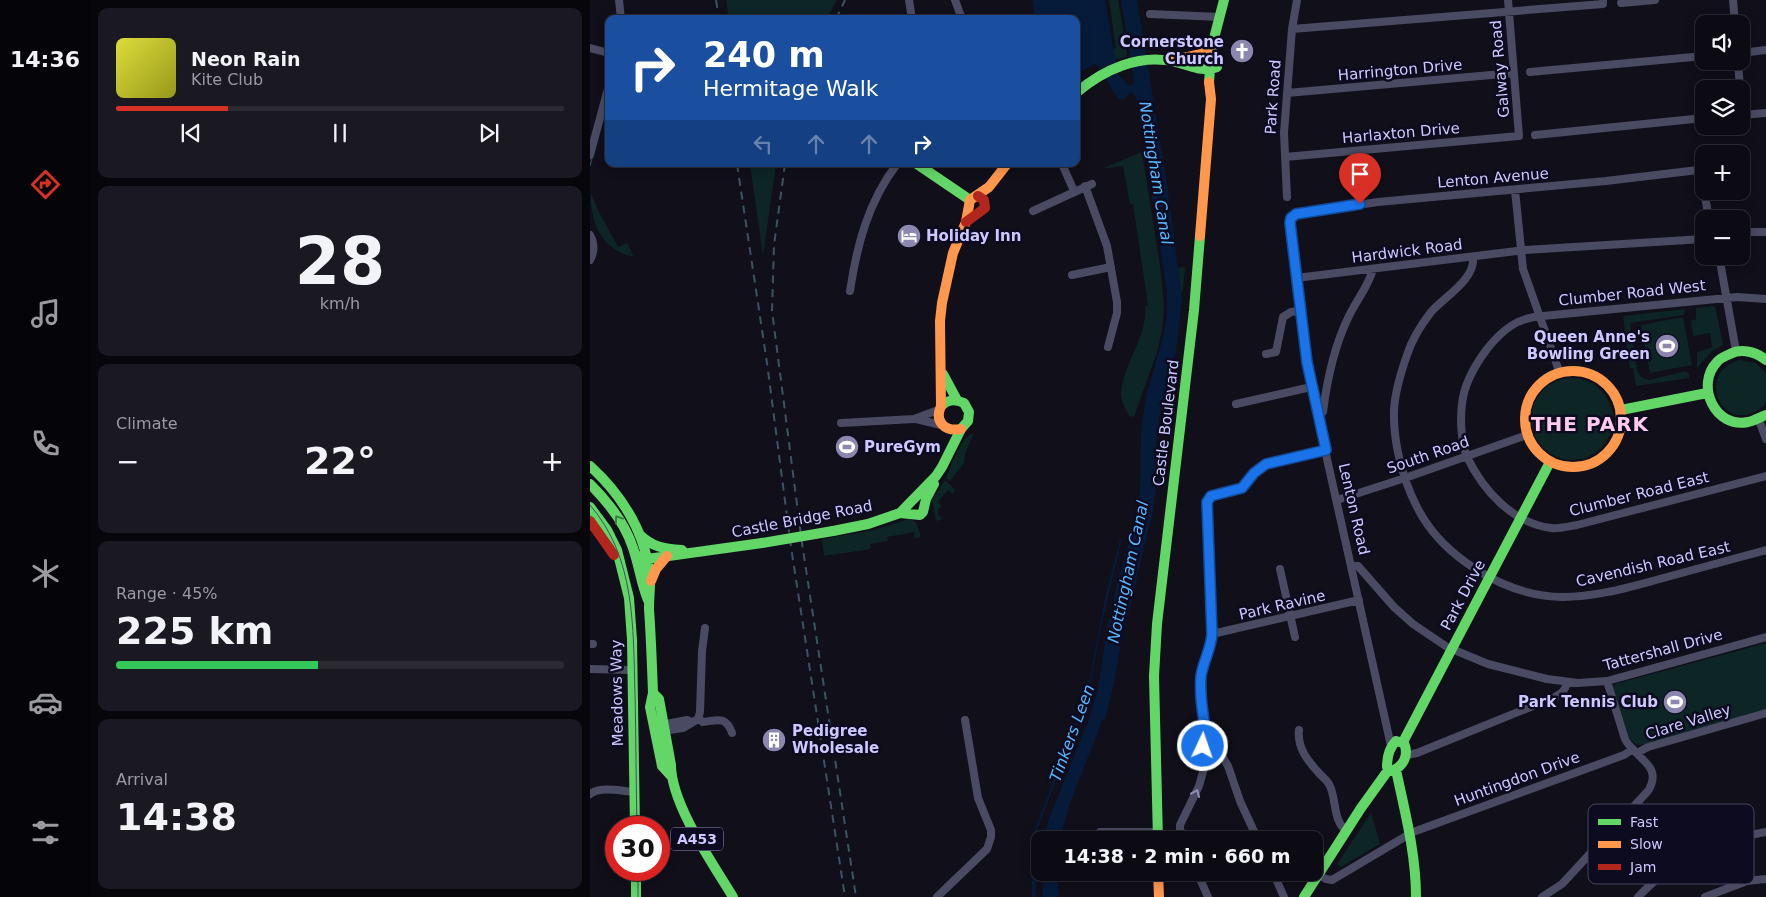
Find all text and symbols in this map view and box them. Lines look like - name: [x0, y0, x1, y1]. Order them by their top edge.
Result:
- map controls: [1695, 15, 1750, 265]
- button: sound: [1695, 15, 1750, 70]
- street label: Galway Road: [1487, 20, 1513, 118]
- place label: Cornerstone Church: [1120, 33, 1224, 68]
- icon: right: [620, 35, 685, 100]
- text: 240 m: [703, 35, 825, 75]
- church icon: Cornerstone Church: [1229, 38, 1255, 64]
- text: 14:36: [10, 47, 80, 72]
- text: Neon Rain: [191, 48, 300, 70]
- street label: Harrington Drive: [1337, 56, 1463, 84]
- street label: Park Road: [1261, 59, 1285, 135]
- text: Kite Club: [191, 70, 263, 89]
- text: Hermitage Walk: [703, 76, 879, 101]
- button: layers: [1695, 80, 1750, 135]
- water label: Nottingham Canal: [1135, 100, 1177, 247]
- icon: previous: [177, 119, 205, 147]
- icon: pause: [326, 119, 354, 147]
- icon: next: [475, 119, 503, 147]
- street label: Harlaxton Drive: [1341, 119, 1461, 147]
- icon: left: [749, 130, 777, 158]
- icon: ahead: [802, 130, 830, 158]
- icon: ahead: [855, 130, 883, 158]
- icon: right: [908, 130, 936, 158]
- button: +: [1695, 145, 1750, 200]
- pin: [1339, 153, 1381, 204]
- icon: arrive: [1346, 160, 1374, 188]
- street label: Lenton Avenue: [1436, 164, 1550, 192]
- icon: directions: [28, 167, 63, 202]
- button: −: [1695, 210, 1750, 265]
- hotel icon: Holiday Inn: [896, 223, 922, 249]
- text: 28: [295, 224, 385, 299]
- place label: Holiday Inn: [926, 227, 1021, 245]
- street label: Hardwick Road: [1350, 235, 1464, 267]
- street label: Clumber Road West: [1558, 276, 1707, 310]
- text: km/h: [320, 294, 360, 313]
- icon: music: [28, 296, 63, 331]
- place label: Queen Anne's Bowling Green: [1527, 328, 1650, 363]
- sports icon: Queen Anne's Bowling Green: [1654, 333, 1680, 359]
- street label: Castle Boulevard: [1149, 359, 1183, 487]
- district label: THE PARK: [1531, 412, 1650, 436]
- text: Climate: [116, 414, 178, 433]
- icon: phone: [28, 426, 63, 461]
- street label: South Road: [1384, 432, 1472, 478]
- sports icon: PureGym: [834, 434, 860, 460]
- place label: PureGym: [864, 438, 941, 456]
- text: 22°: [304, 439, 376, 483]
- text: −: [116, 445, 139, 478]
- text: +: [541, 445, 564, 478]
- street label: Lenton Road: [1335, 461, 1373, 557]
- street label: Clumber Road East: [1567, 468, 1711, 520]
- street label: Castle Bridge Road: [730, 497, 874, 541]
- water label: Nottingham Canal: [1104, 499, 1152, 645]
- one-way arrow: [615, 515, 624, 525]
- street label: Cavendish Road East: [1574, 537, 1732, 591]
- icon: climate: [28, 556, 63, 591]
- street label: Park Drive: [1437, 557, 1489, 633]
- text: Range · 45%: [116, 584, 218, 603]
- street label: Park Ravine: [1237, 586, 1327, 624]
- text: 225 km: [116, 609, 273, 653]
- street label: Tattershall Drive: [1600, 625, 1725, 675]
- street label: Meadows Way: [607, 639, 627, 747]
- water label: Tinkers Leen: [1046, 682, 1098, 784]
- icon: car: [28, 685, 63, 720]
- sports icon: Park Tennis Club: [1662, 689, 1688, 715]
- place label: Park Tennis Club: [1518, 693, 1658, 711]
- street label: Clare Valley: [1643, 700, 1733, 744]
- position arrow: [1176, 719, 1228, 771]
- place label: Pedigree Wholesale: [792, 722, 879, 757]
- building icon: Pedigree Wholesale: [761, 727, 787, 753]
- street label: Huntingdon Drive: [1452, 748, 1582, 810]
- text: Arrival: [116, 770, 168, 789]
- one-way arrow: [1190, 789, 1201, 798]
- text: 14:38: [116, 795, 237, 839]
- legend: [1588, 804, 1754, 884]
- text: Fast: [1630, 814, 1659, 830]
- icon: filters: [28, 815, 63, 850]
- speed limit sign: 30: [605, 816, 670, 881]
- road number: A453: [671, 828, 723, 851]
- text: Slow: [1630, 836, 1663, 852]
- text: 14:38 · 2 min · 660 m: [1063, 845, 1291, 867]
- text: Jam: [1629, 859, 1656, 875]

